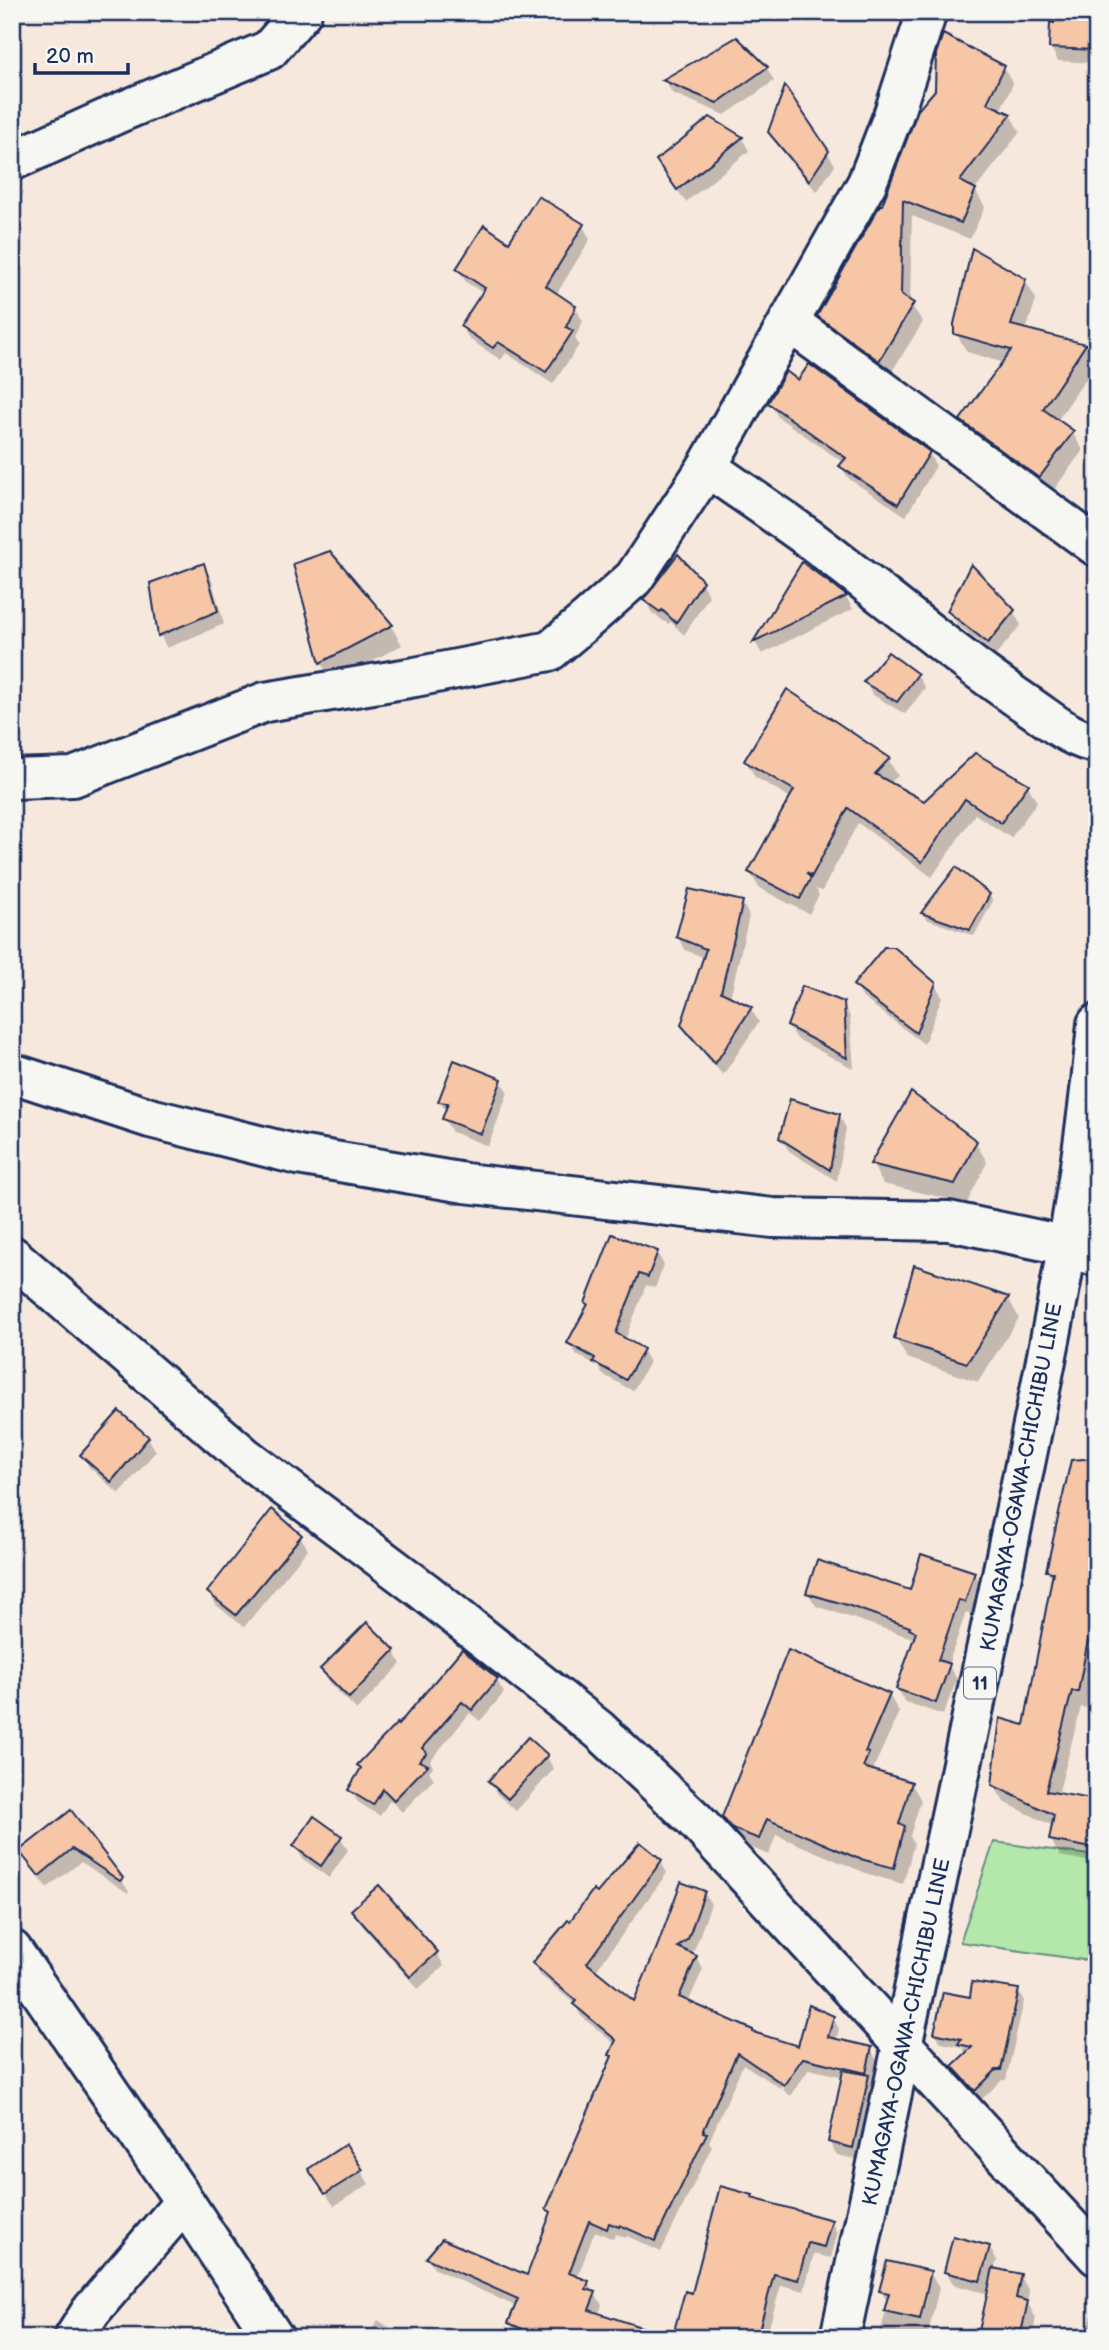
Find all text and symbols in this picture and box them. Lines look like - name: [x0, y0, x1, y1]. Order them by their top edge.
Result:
- scale bar: [35, 32, 128, 76]
- text: 20 m: [46, 44, 94, 69]
- street label: KUMAGAYA-OGAWA-CHICHIBU LINE: [975, 1301, 1068, 1653]
- road number: 11: [964, 1667, 996, 1698]
- street label: KUMAGAYA-OGAWA-CHICHIBU LINE: [857, 1856, 956, 2208]

